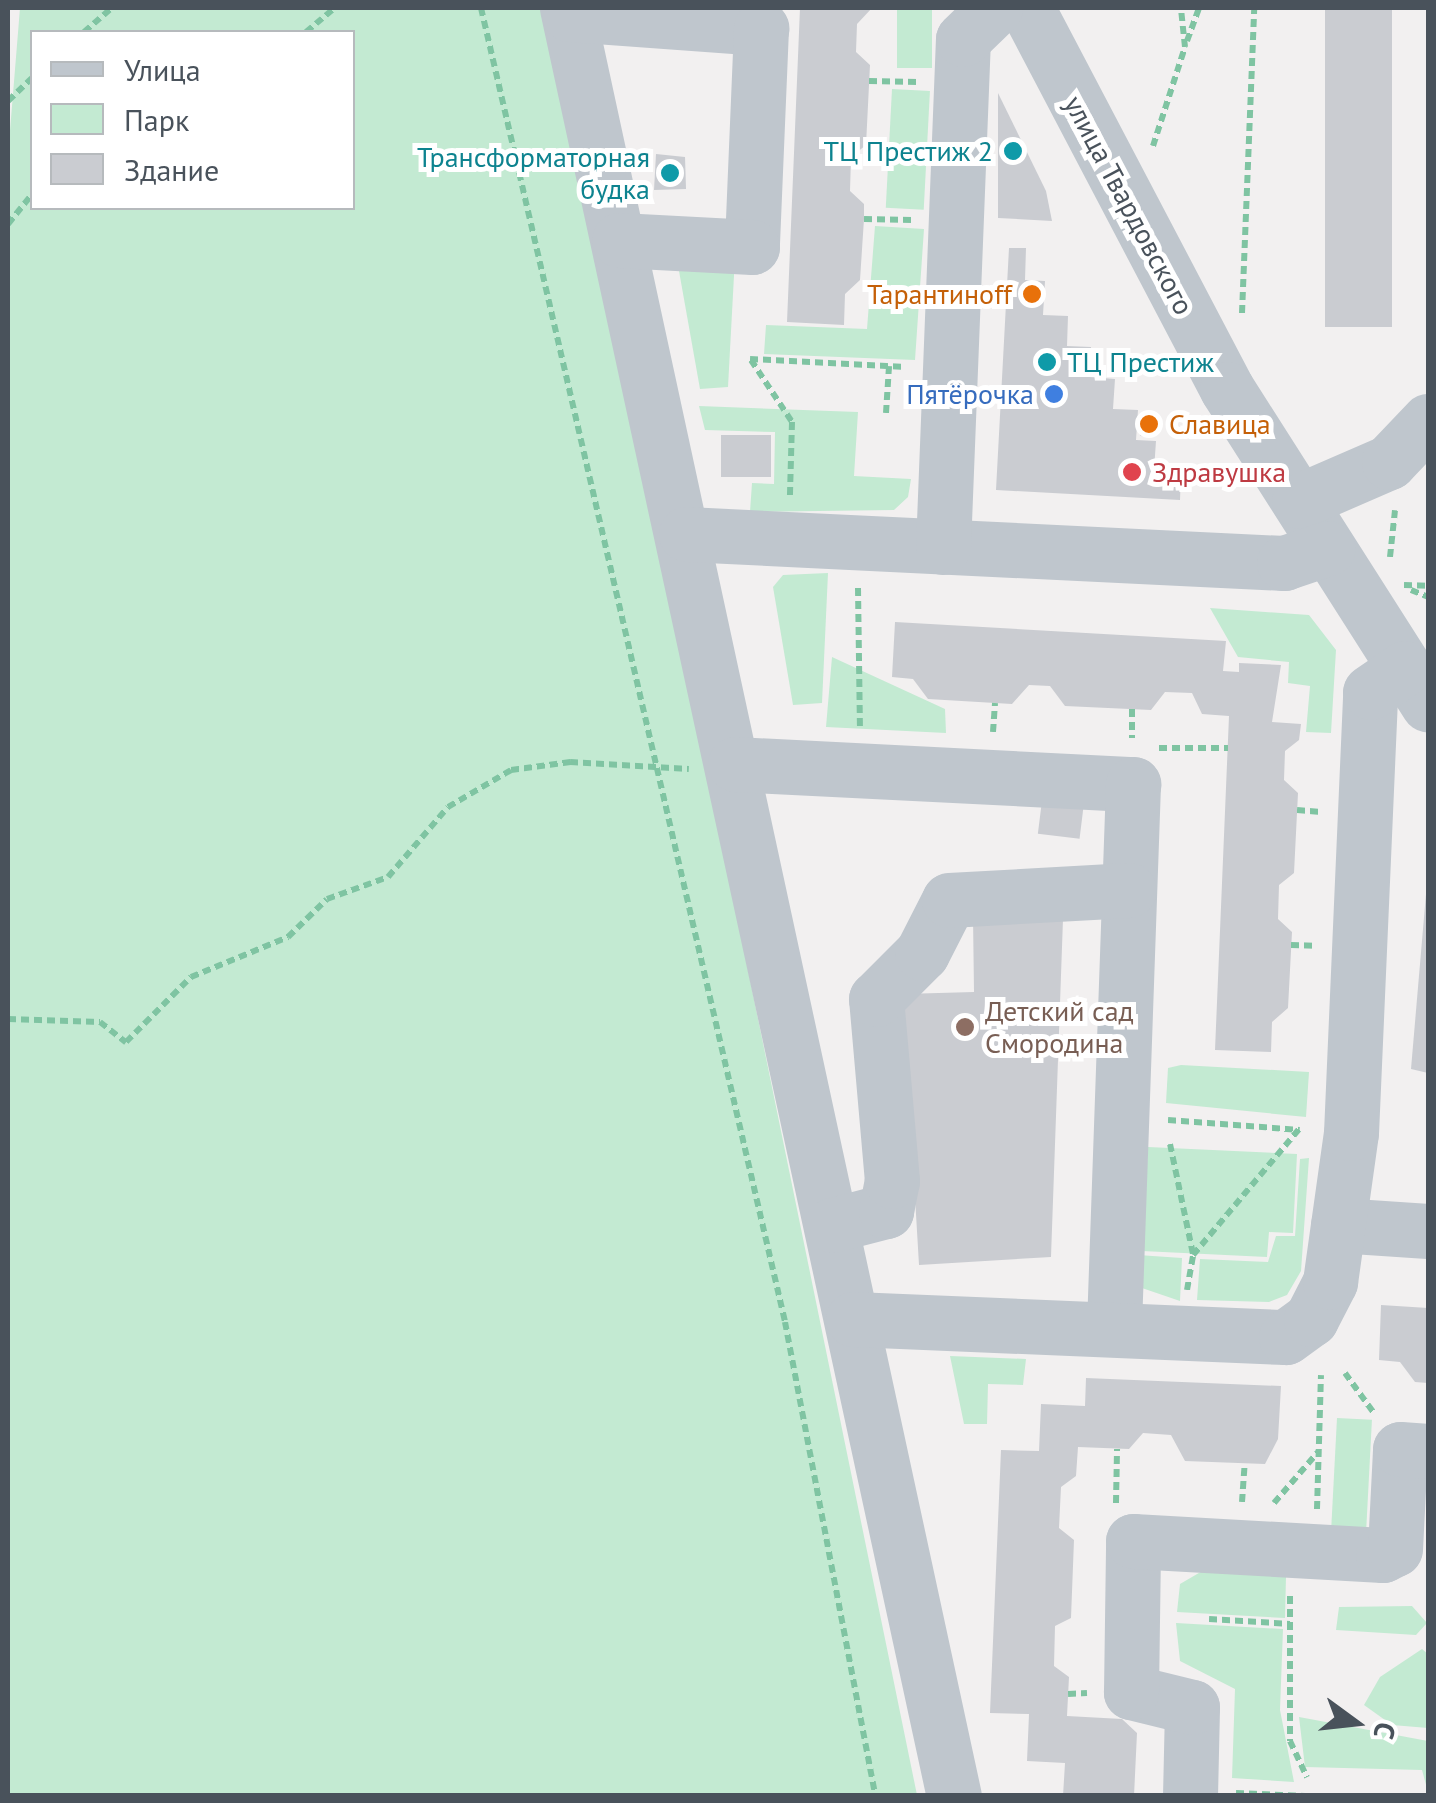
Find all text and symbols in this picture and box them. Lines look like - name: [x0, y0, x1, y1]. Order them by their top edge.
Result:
- legend: [30, 30, 355, 210]
- text: Улица: [124, 50, 201, 89]
- street label: улица Твардовского: [1057, 89, 1201, 321]
- text: Парк: [124, 100, 189, 139]
- place label: ТЦ Престиж 2: [823, 134, 993, 168]
- place label: Трансформаторная будка: [417, 140, 650, 206]
- marker: ТЦ Престиж 2: [1002, 140, 1024, 162]
- text: Здание: [124, 150, 219, 189]
- marker: Трансформаторная будка: [659, 162, 681, 184]
- place label: Тарантиноff: [867, 277, 1012, 311]
- marker: Тарантиноff: [1021, 283, 1043, 305]
- place label: ТЦ Престиж: [1067, 345, 1214, 379]
- marker: ТЦ Престиж: [1036, 351, 1058, 373]
- place label: Пятёрочка: [906, 377, 1034, 411]
- marker: Пятёрочка: [1043, 383, 1065, 405]
- place label: Славица: [1169, 407, 1271, 441]
- marker: Славица: [1138, 413, 1160, 435]
- place label: Здравушка: [1152, 455, 1286, 489]
- marker: Здравушка: [1121, 461, 1143, 483]
- place label: Детский сад Смородина: [985, 994, 1134, 1060]
- marker: Детский сад Смородина: [954, 1016, 976, 1038]
- north arrow: [1306, 1673, 1406, 1773]
- text: С: [1366, 1719, 1405, 1743]

